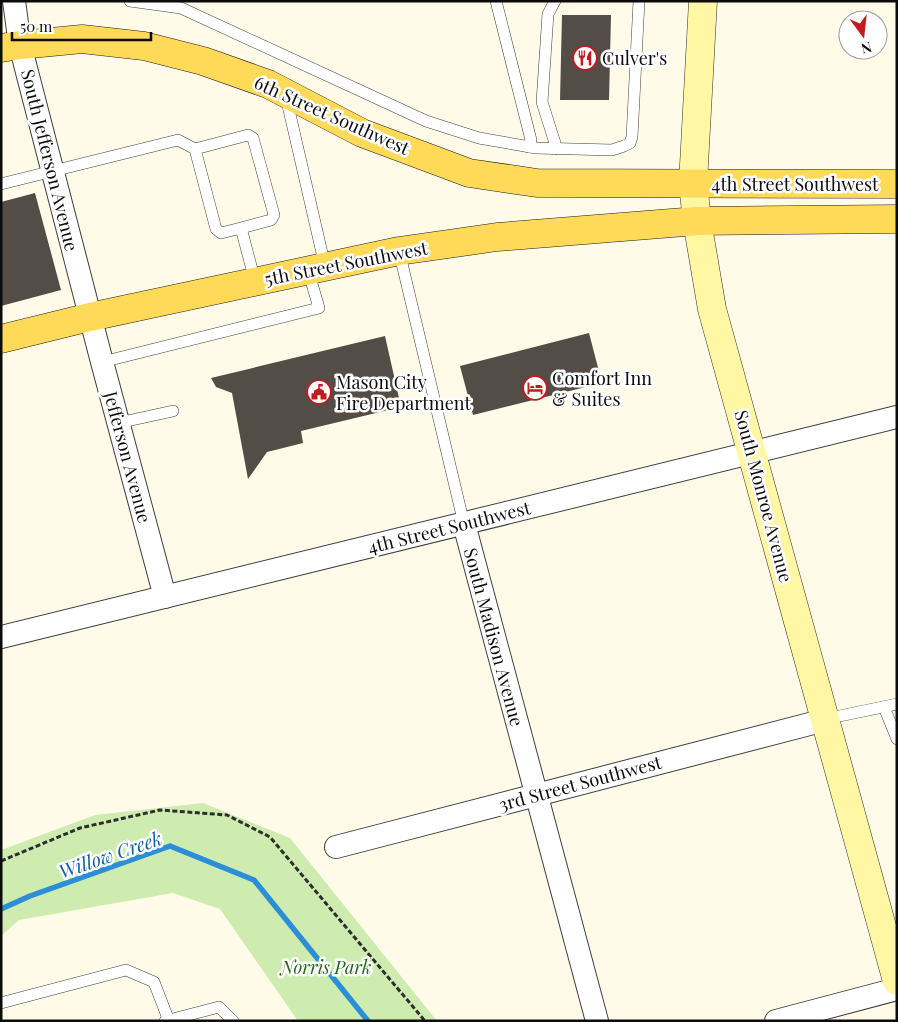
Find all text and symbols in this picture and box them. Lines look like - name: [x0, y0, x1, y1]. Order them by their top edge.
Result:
- scale bar: [12, 10, 151, 42]
- north arrow: [838, 10, 888, 60]
- text: 50 m: [20, 16, 53, 36]
- text: N: [859, 38, 874, 59]
- restaurant icon: Culver's: [572, 45, 598, 71]
- place label: Culver's: [602, 46, 667, 70]
- street label: South Jefferson Avenue: [16, 67, 84, 253]
- street label: 6th Street Southwest: [251, 70, 414, 160]
- street label: 4th Street Southwest: [712, 172, 879, 196]
- street label: 5th Street Southwest: [262, 235, 430, 291]
- place label: Comfort Inn & Suites: [552, 366, 652, 411]
- place label: Mason City Fire Department: [336, 370, 472, 415]
- hotel icon: Comfort Inn & Suites: [522, 375, 548, 401]
- public building icon: Mason City Fire Department: [306, 379, 332, 405]
- street label: Jefferson Avenue: [99, 388, 157, 525]
- street label: South Monroe Avenue: [729, 407, 799, 585]
- street label: 4th Street Southwest: [365, 495, 533, 559]
- street label: South Madison Avenue: [459, 545, 529, 729]
- street label: 3rd Street Southwest: [496, 750, 664, 816]
- water label: Willow Creek: [55, 824, 165, 884]
- park label: Norris Park: [279, 955, 371, 979]

